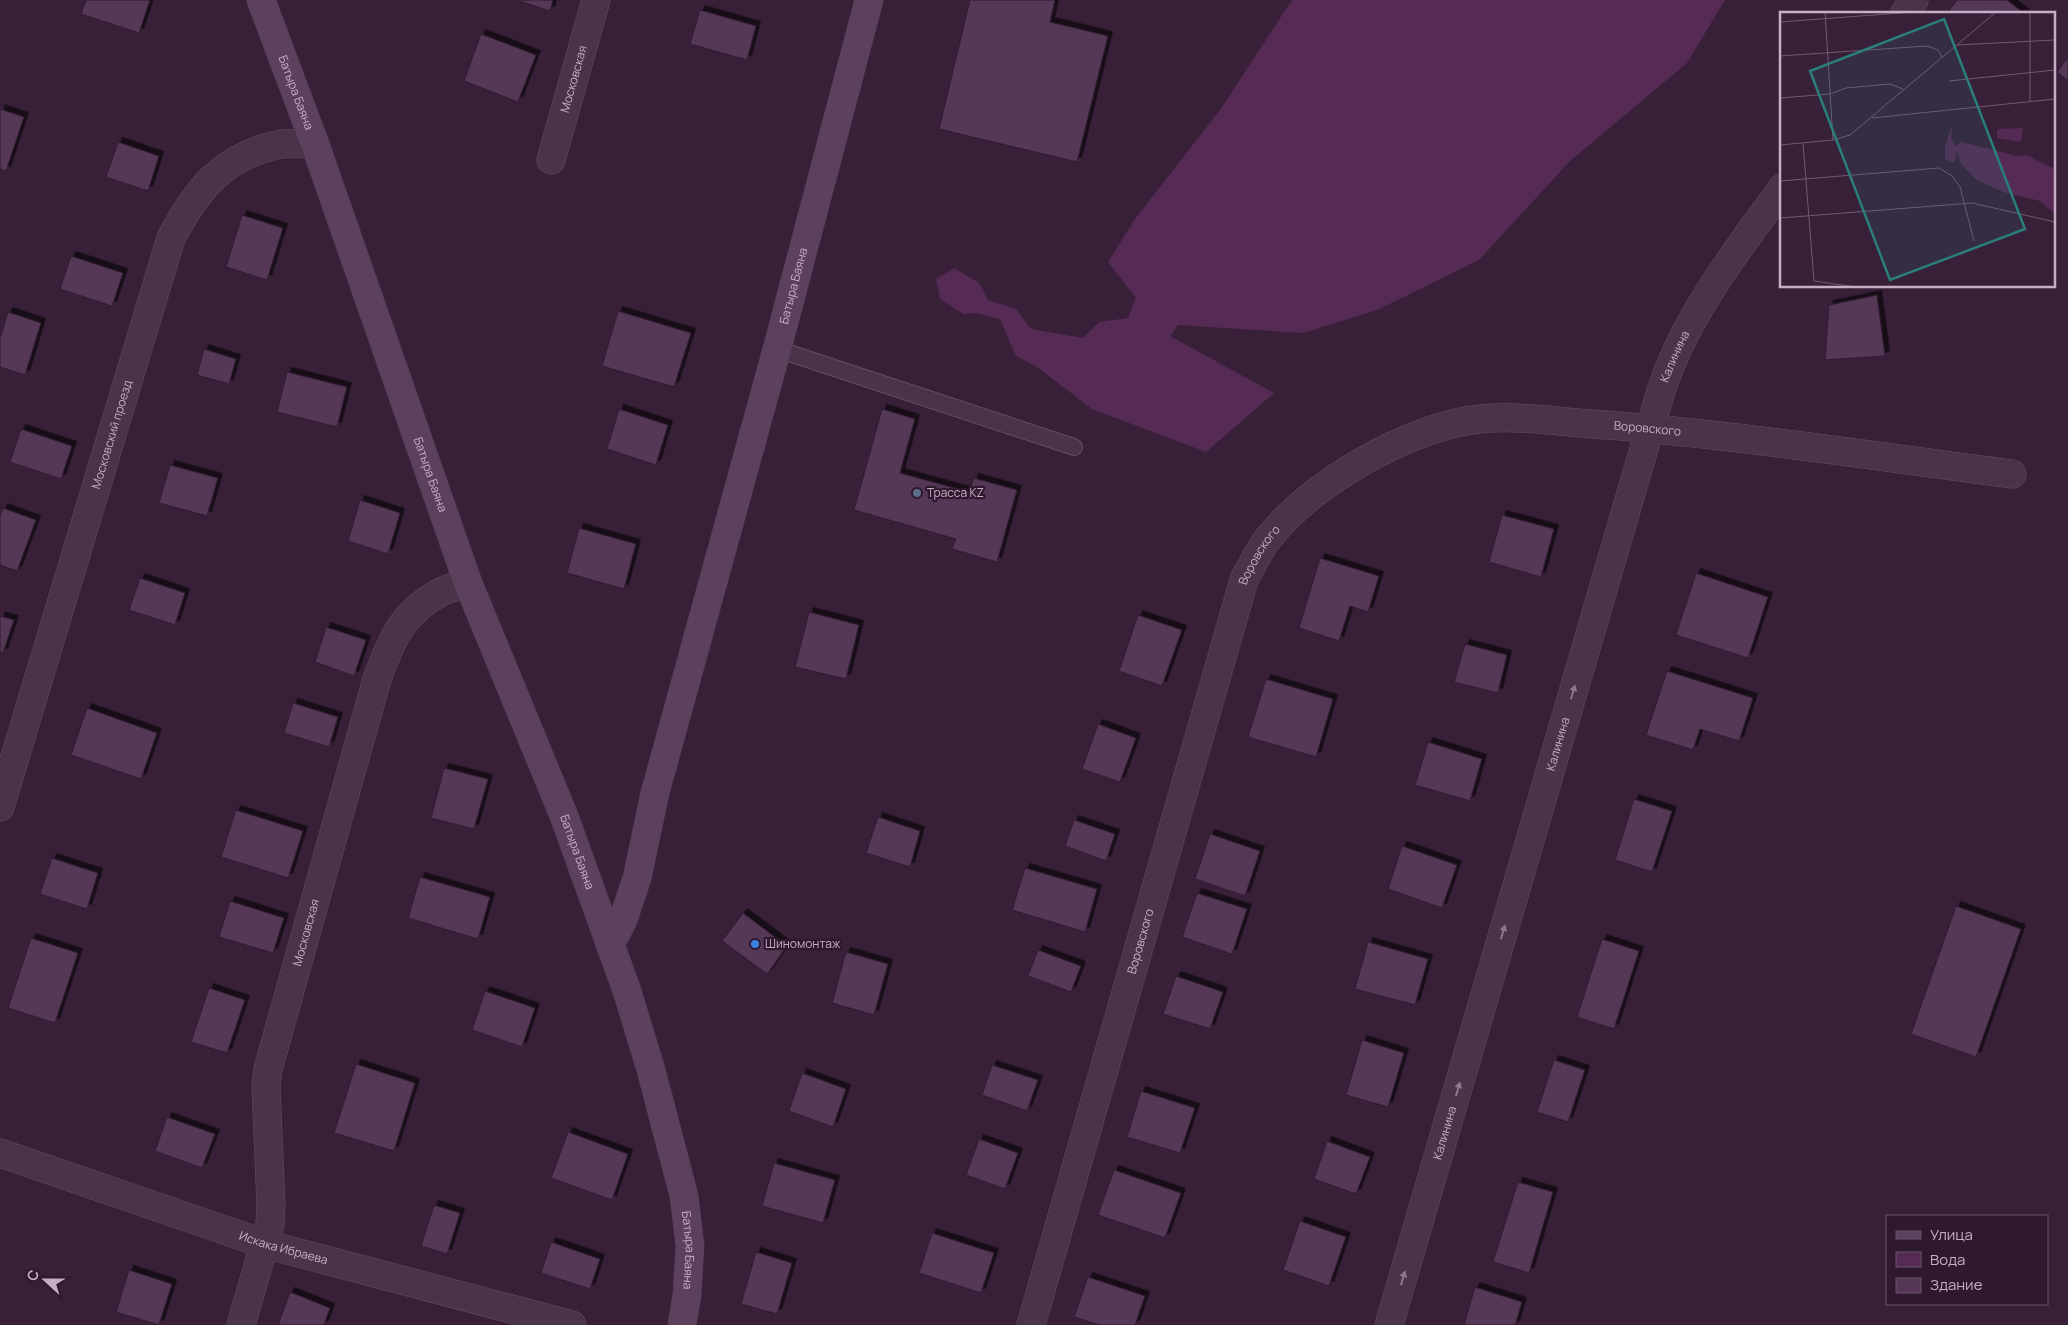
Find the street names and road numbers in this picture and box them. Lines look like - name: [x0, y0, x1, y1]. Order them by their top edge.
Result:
- street label: Московская: [556, 43, 591, 115]
- street label: Батыра Баяна: [274, 53, 318, 132]
- street label: Батыра Баяна: [775, 246, 811, 326]
- street label: Калинина: [1656, 327, 1693, 385]
- street label: Московский проезд: [87, 378, 136, 491]
- street label: Воровского: [1613, 417, 1682, 440]
- street label: Батыра Баяна: [410, 435, 452, 514]
- street label: Воровского: [1234, 521, 1284, 587]
- street label: Калинина: [1542, 715, 1573, 773]
- street label: Батыра Баяна: [556, 812, 599, 892]
- street label: Московская: [288, 897, 323, 968]
- street label: Воровского: [1123, 907, 1158, 976]
- street label: Калинина: [1429, 1104, 1460, 1162]
- street label: Батыра Баяна: [678, 1210, 699, 1290]
- street label: Искака Ибраева: [237, 1227, 330, 1268]

